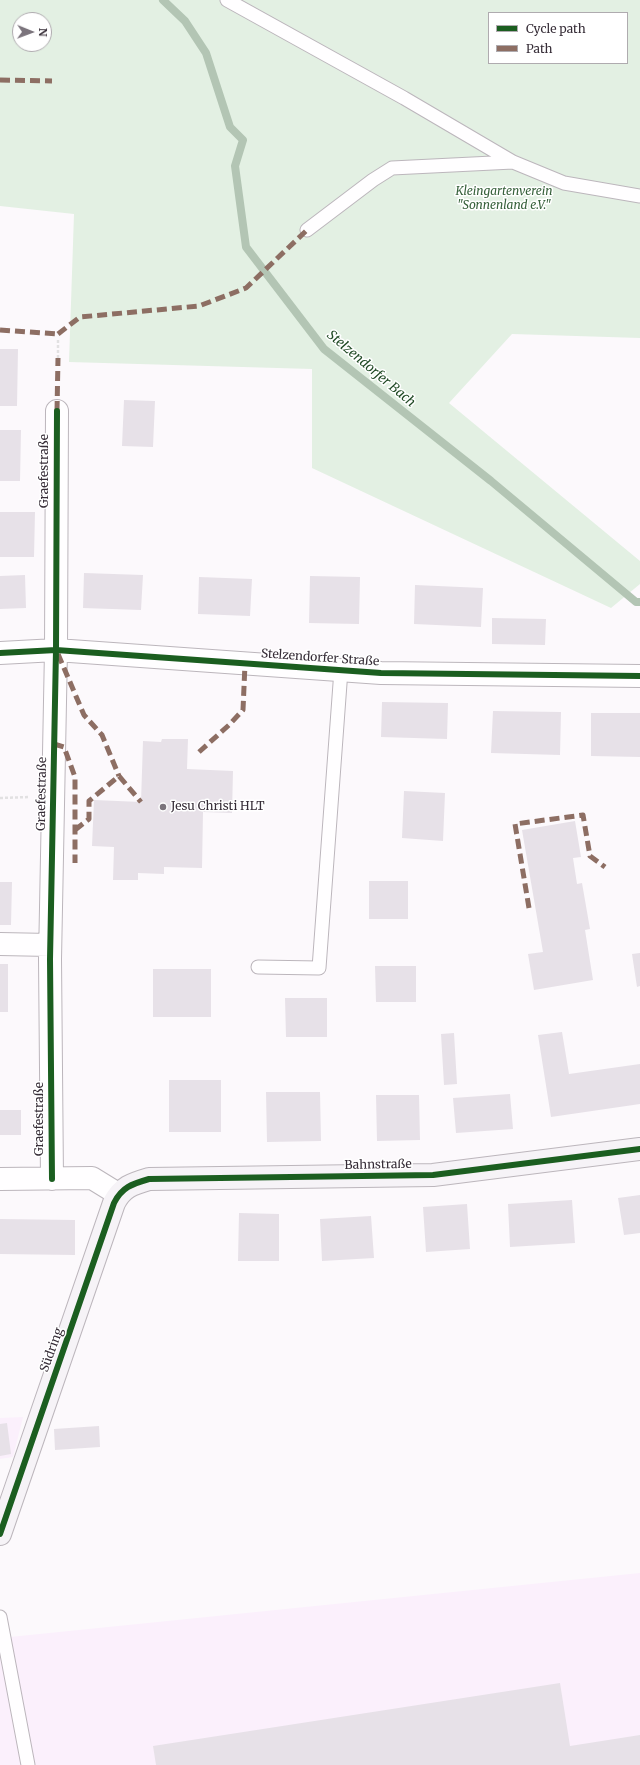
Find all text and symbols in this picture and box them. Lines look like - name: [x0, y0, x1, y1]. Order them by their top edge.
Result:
- north arrow: [12, 12, 52, 52]
- legend: [488, 12, 628, 64]
- text: Cycle path: [526, 21, 586, 36]
- text: N: [36, 28, 50, 37]
- text: Path: [526, 41, 552, 56]
- park label: Kleingartenverein "Sonnenland e.V.": [455, 185, 553, 213]
- water label: Stelzendorfer Bach: [324, 328, 418, 410]
- street label: Graefestraße: [38, 434, 52, 508]
- street label: Stelzendorfer Straße: [260, 647, 380, 669]
- street label: Graefestraße: [34, 757, 50, 831]
- place label: Jesu Christi HLT: [171, 800, 264, 814]
- marker: Jesu Christi HLT: [158, 802, 168, 812]
- street label: Graefestraße: [33, 1082, 47, 1156]
- street label: Bahnstraße: [344, 1157, 412, 1173]
- street label: Südring: [37, 1326, 67, 1374]

